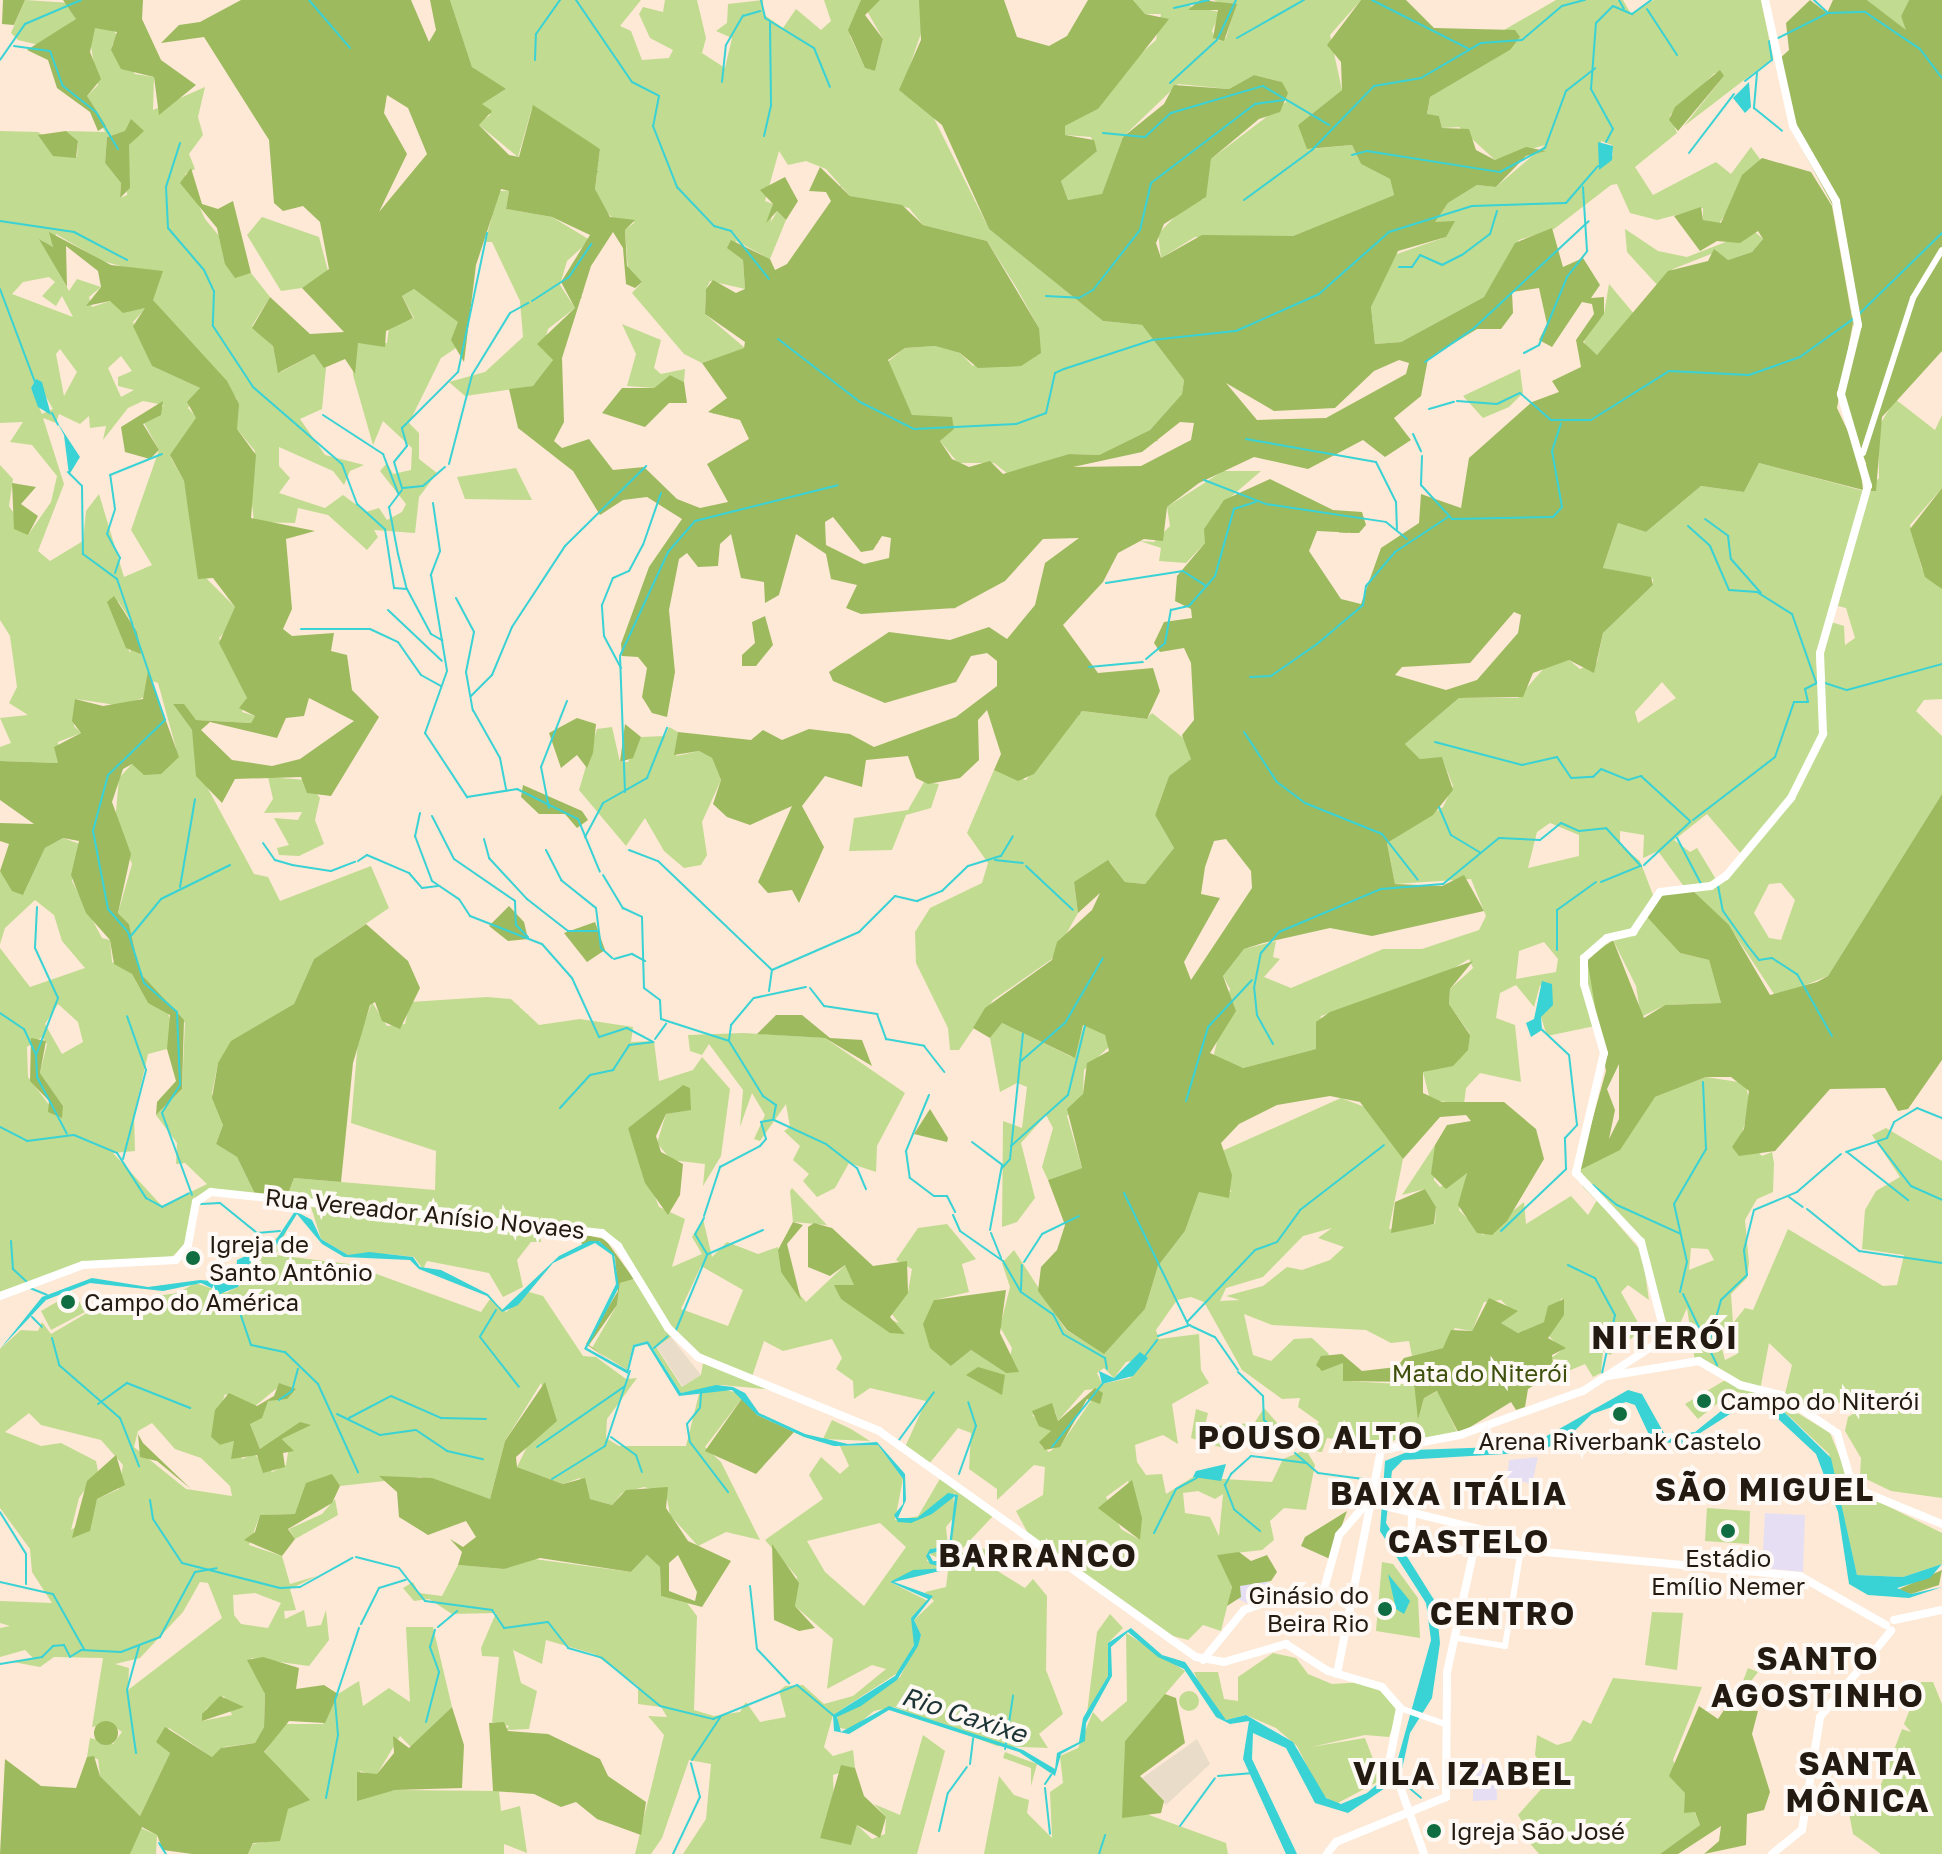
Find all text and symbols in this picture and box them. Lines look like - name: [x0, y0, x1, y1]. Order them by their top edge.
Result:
- street label: Rua Vereador Anísio Novaes: [264, 1182, 586, 1244]
- place label: Igreja de Santo Antônio: [209, 1230, 373, 1286]
- marker: Igreja de Santo Antônio: [184, 1249, 202, 1267]
- place label: Campo do América: [84, 1288, 299, 1316]
- marker: Campo do América: [59, 1293, 77, 1311]
- district label: NITERÓI: [1591, 1318, 1739, 1356]
- park label: Mata do Niterói: [1392, 1359, 1568, 1387]
- place label: Campo do Niterói: [1720, 1387, 1920, 1415]
- marker: Campo do Niterói: [1695, 1392, 1713, 1410]
- marker: Arena Riverbank Castelo: [1611, 1405, 1629, 1423]
- district label: POUSO ALTO: [1197, 1418, 1425, 1456]
- place label: Arena Riverbank Castelo: [1478, 1427, 1762, 1455]
- district label: SÃO MIGUEL: [1655, 1470, 1875, 1508]
- district label: BAIXA ITÁLIA: [1330, 1474, 1568, 1512]
- district label: CASTELO: [1388, 1522, 1550, 1560]
- marker: Estádio Emílio Nemer: [1719, 1522, 1737, 1540]
- district label: BARRANCO: [938, 1536, 1138, 1574]
- place label: Estádio Emílio Nemer: [1651, 1544, 1805, 1600]
- place label: Ginásio do Beira Rio: [1249, 1581, 1369, 1637]
- district label: CENTRO: [1430, 1594, 1576, 1632]
- marker: Ginásio do Beira Rio: [1376, 1600, 1394, 1618]
- district label: SANTO AGOSTINHO: [1711, 1640, 1925, 1715]
- water label: Rio Caxixe: [898, 1680, 1030, 1750]
- district label: SANTA MÔNICA: [1785, 1745, 1931, 1820]
- district label: VILA IZABEL: [1353, 1754, 1573, 1792]
- place label: Igreja São José: [1450, 1817, 1625, 1845]
- marker: Igreja São José: [1425, 1822, 1443, 1840]

